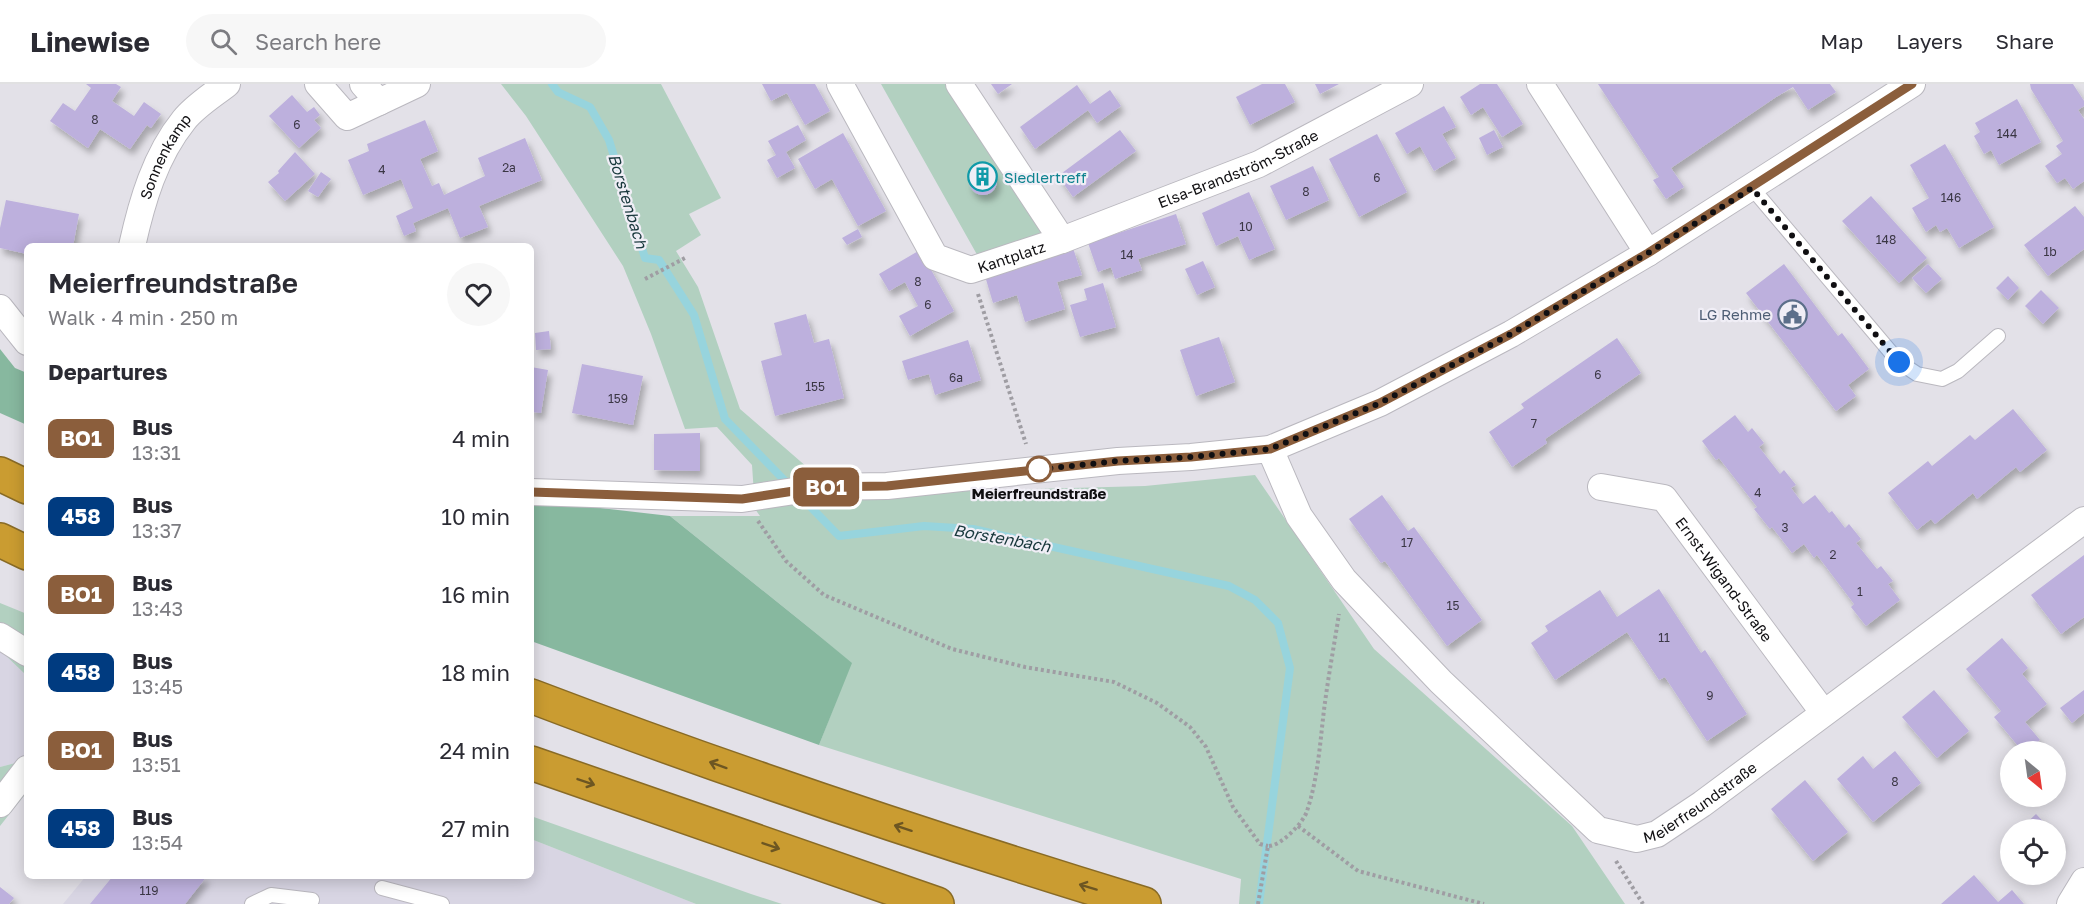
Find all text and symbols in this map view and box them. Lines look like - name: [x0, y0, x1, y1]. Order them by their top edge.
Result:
- search box: [186, 14, 606, 68]
- text: Linewise: [30, 25, 150, 58]
- icon: search: [207, 25, 240, 58]
- text: Search here: [255, 28, 381, 55]
- text: Map: [1820, 28, 1863, 54]
- text: Layers: [1896, 28, 1963, 54]
- text: Share: [1996, 28, 2054, 54]
- street label: Sonnenkamp: [136, 110, 195, 202]
- house number: 8: [91, 112, 99, 127]
- house number: 6: [293, 117, 301, 132]
- street label: Elsa-Brandström-Straße: [1155, 125, 1321, 211]
- house number: 144: [1997, 126, 2017, 141]
- water label: Borstenbach: [604, 151, 652, 252]
- house number: 2a: [502, 160, 516, 175]
- building icon: Siedlertreff: [967, 161, 999, 193]
- house number: 4: [378, 162, 386, 177]
- place label: Siedlertreff: [1004, 168, 1087, 186]
- house number: 6: [1373, 170, 1381, 185]
- house number: 8: [1302, 184, 1310, 199]
- house number: 146: [1941, 190, 1961, 205]
- house number: 10: [1239, 219, 1253, 234]
- house number: 148: [1876, 232, 1896, 247]
- street label: Kantplatz: [975, 237, 1048, 276]
- house number: 1b: [2043, 244, 2057, 259]
- house number: 14: [1120, 247, 1134, 262]
- button: heart: [447, 263, 510, 326]
- text: Meierfreundstraße: [48, 266, 298, 299]
- house number: 8: [914, 274, 922, 289]
- house number: 6: [924, 297, 932, 312]
- public building icon: LG Rehme: [1776, 298, 1808, 330]
- text: Walk · 4 min · 250 m: [48, 305, 238, 329]
- place label: LG Rehme: [1699, 305, 1771, 323]
- your location: [1884, 347, 1914, 377]
- text: Departures: [48, 358, 167, 385]
- house number: 6: [1594, 367, 1602, 382]
- house number: 6a: [949, 370, 963, 385]
- house number: 155: [805, 379, 825, 394]
- house number: 159: [608, 391, 628, 406]
- text: Bus: [132, 413, 173, 440]
- house number: 7: [1531, 416, 1537, 431]
- text: BO1: [60, 425, 102, 451]
- text: 4 min: [452, 425, 510, 452]
- text: 13:31: [132, 440, 181, 464]
- marker: Meierfreundstraße: [1026, 456, 1052, 482]
- line badge: BO1: [792, 468, 860, 506]
- text: BO1: [805, 474, 847, 500]
- place label: Meierfreundstraße: [972, 484, 1107, 502]
- house number: 4: [1754, 485, 1762, 500]
- text: Bus: [132, 491, 173, 518]
- text: 458: [61, 503, 101, 529]
- text: 10 min: [441, 503, 510, 530]
- street label: Ernst-Wigand-Straße: [1672, 513, 1777, 645]
- text: 13:37: [132, 518, 182, 542]
- water label: Borstenbach: [952, 520, 1053, 557]
- house number: 3: [1781, 520, 1789, 535]
- house number: 17: [1401, 535, 1413, 550]
- house number: 2: [1830, 547, 1837, 562]
- text: Bus: [132, 569, 173, 596]
- text: BO1: [60, 581, 102, 607]
- text: 16 min: [442, 581, 510, 608]
- house number: 1: [1857, 584, 1863, 599]
- text: 13:43: [132, 596, 183, 620]
- house number: 15: [1447, 598, 1459, 613]
- house number: 11: [1658, 630, 1670, 645]
- text: Bus: [132, 647, 173, 674]
- text: 458: [61, 659, 101, 685]
- text: 18 min: [442, 659, 510, 686]
- text: 13:45: [132, 674, 183, 698]
- house number: 9: [1706, 688, 1714, 703]
- text: Bus: [132, 725, 173, 752]
- text: BO1: [60, 737, 102, 763]
- text: 24 min: [439, 737, 510, 764]
- north arrow: [2000, 741, 2066, 807]
- map controls: [2000, 741, 2066, 885]
- text: 13:51: [132, 752, 181, 776]
- street label: Meierfreundstraße: [1641, 758, 1760, 846]
- one-way arrow: [709, 759, 728, 770]
- house number: 8: [1891, 774, 1899, 789]
- one-way arrow: [576, 778, 595, 789]
- text: Bus: [132, 803, 173, 830]
- text: 458: [61, 815, 101, 841]
- text: 27 min: [441, 815, 510, 842]
- button: locate: [2000, 819, 2066, 885]
- one-way arrow: [894, 822, 913, 833]
- text: 13:54: [132, 830, 183, 854]
- one-way arrow: [761, 842, 779, 853]
- one-way arrow: [1079, 881, 1098, 892]
- house number: 119: [140, 883, 158, 898]

